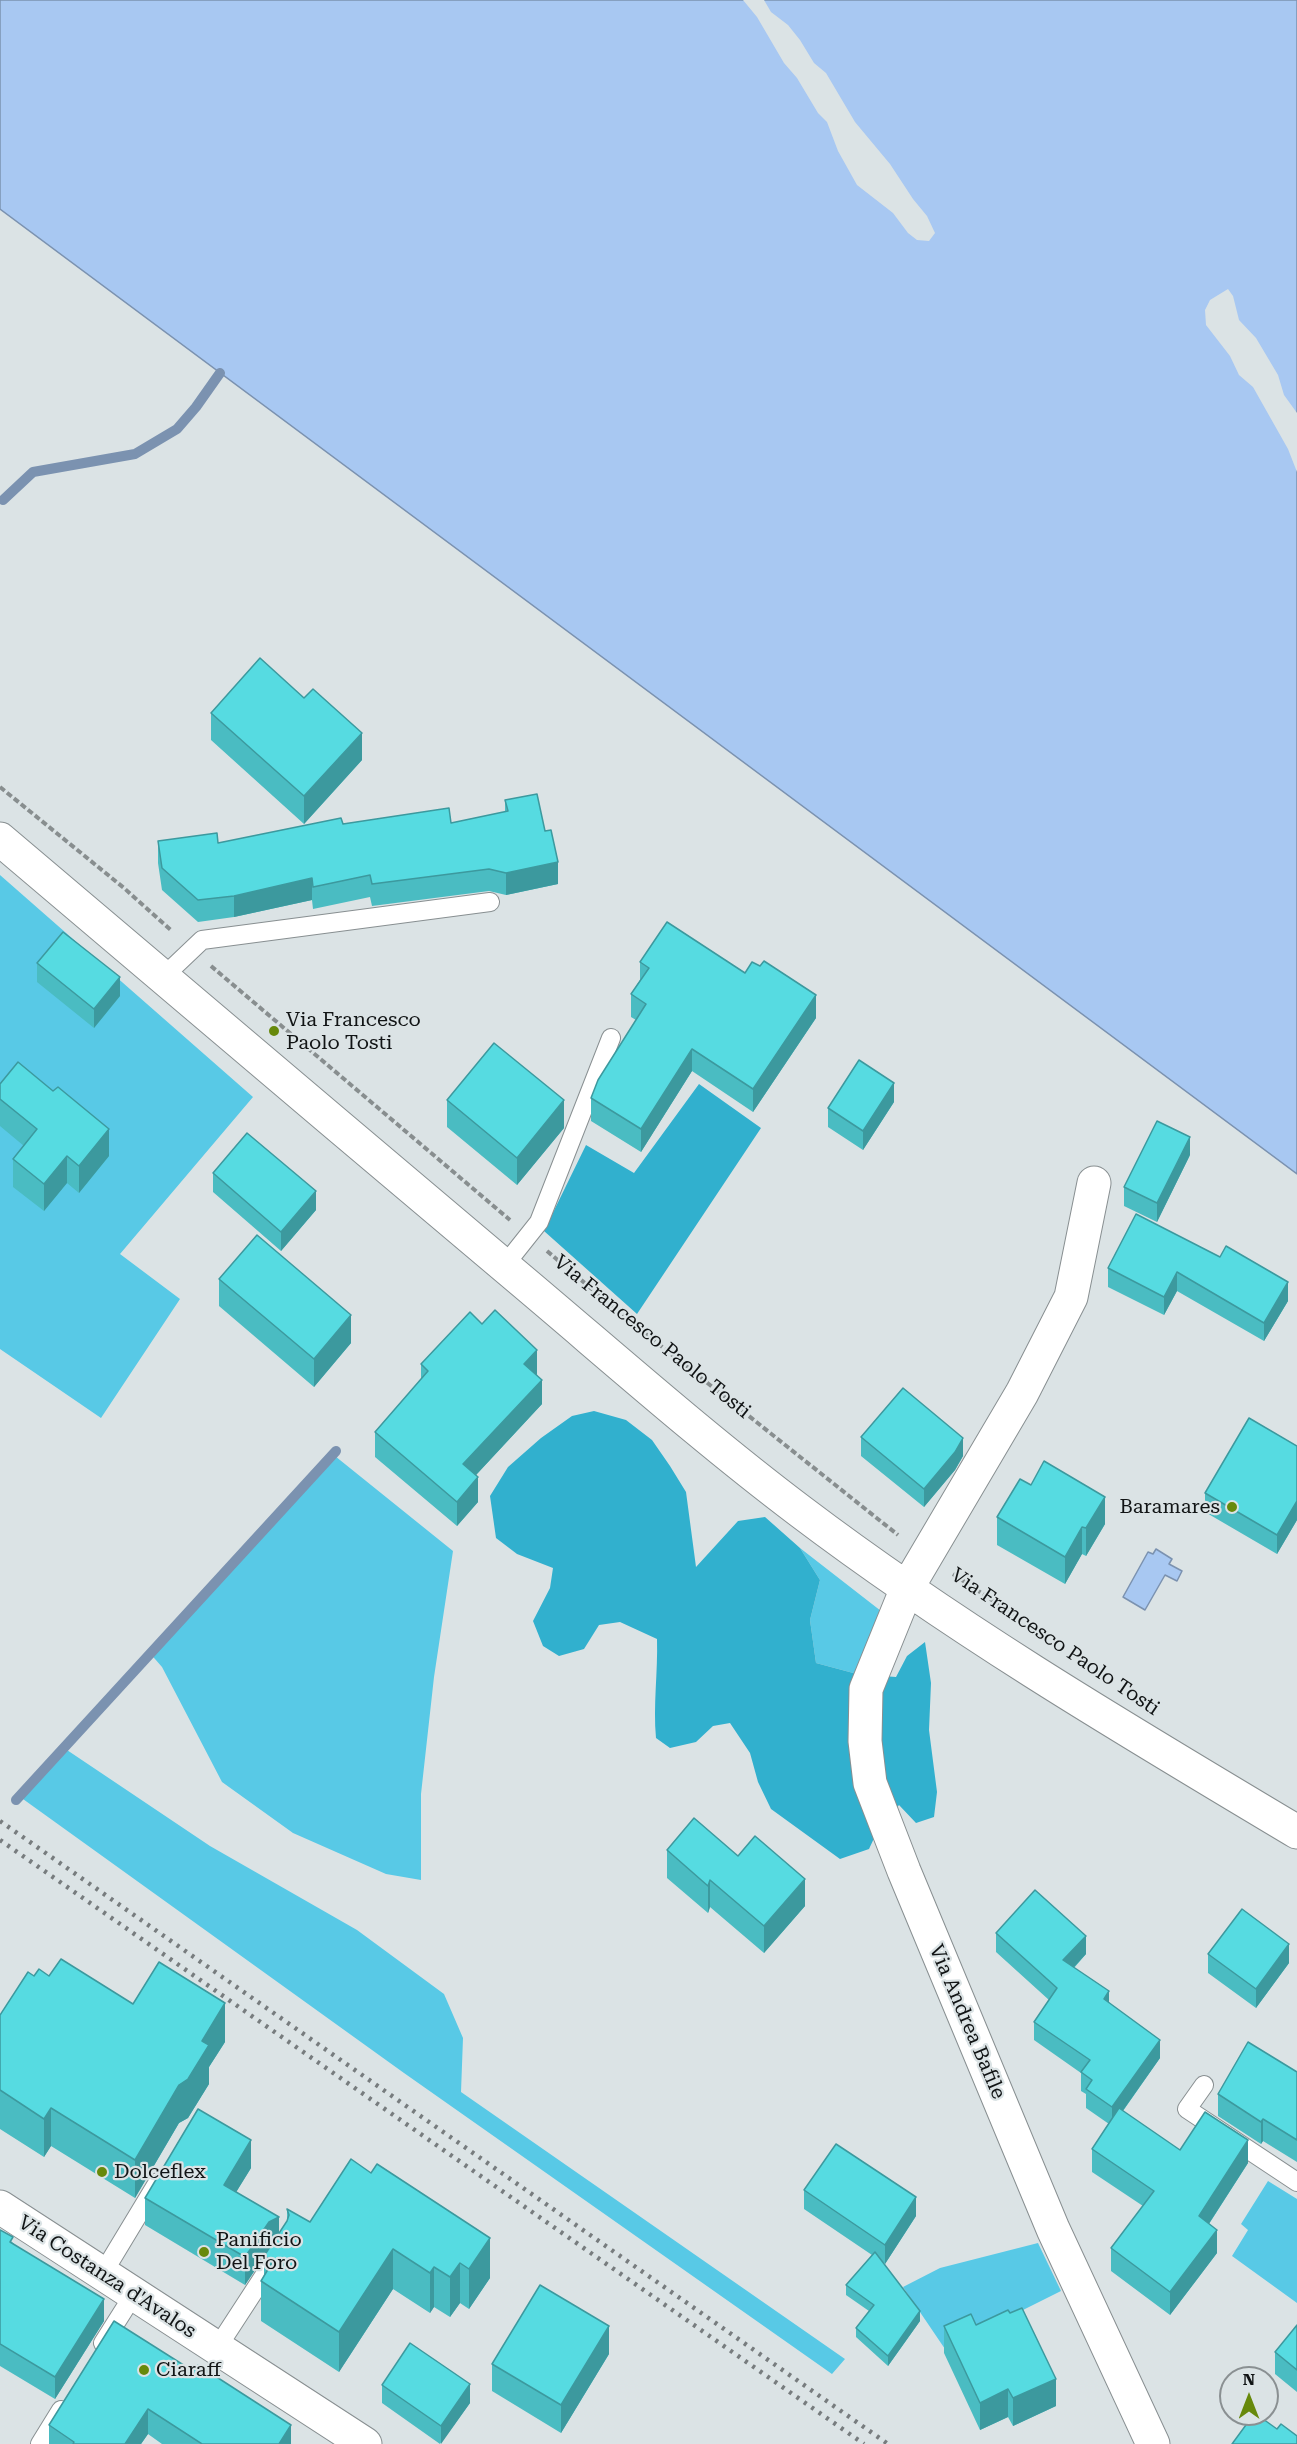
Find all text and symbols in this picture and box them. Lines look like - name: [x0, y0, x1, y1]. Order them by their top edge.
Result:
- place label: Via Francesco Paolo Tosti: [286, 1008, 421, 1055]
- marker: Via Francesco Paolo Tosti: [267, 1024, 281, 1038]
- street label: Via Francesco Paolo Tosti: [549, 1250, 755, 1424]
- place label: Baramares: [1119, 1495, 1220, 1519]
- marker: Baramares: [1225, 1500, 1239, 1514]
- street label: Via Francesco Paolo Tosti: [946, 1563, 1164, 1721]
- street label: Via Andrea Bafile: [924, 1941, 1010, 2103]
- place label: Dolceflex: [114, 2160, 206, 2184]
- marker: Dolceflex: [95, 2165, 109, 2179]
- street label: Via Costanza d'Avalos: [13, 2210, 201, 2344]
- place label: Panificio Del Foro: [216, 2228, 302, 2275]
- marker: Panificio Del Foro: [197, 2245, 211, 2259]
- place label: Ciaraff: [156, 2358, 221, 2382]
- marker: Ciaraff: [137, 2363, 151, 2377]
- north arrow: [1219, 2366, 1279, 2426]
- text: N: [1243, 2370, 1255, 2389]

